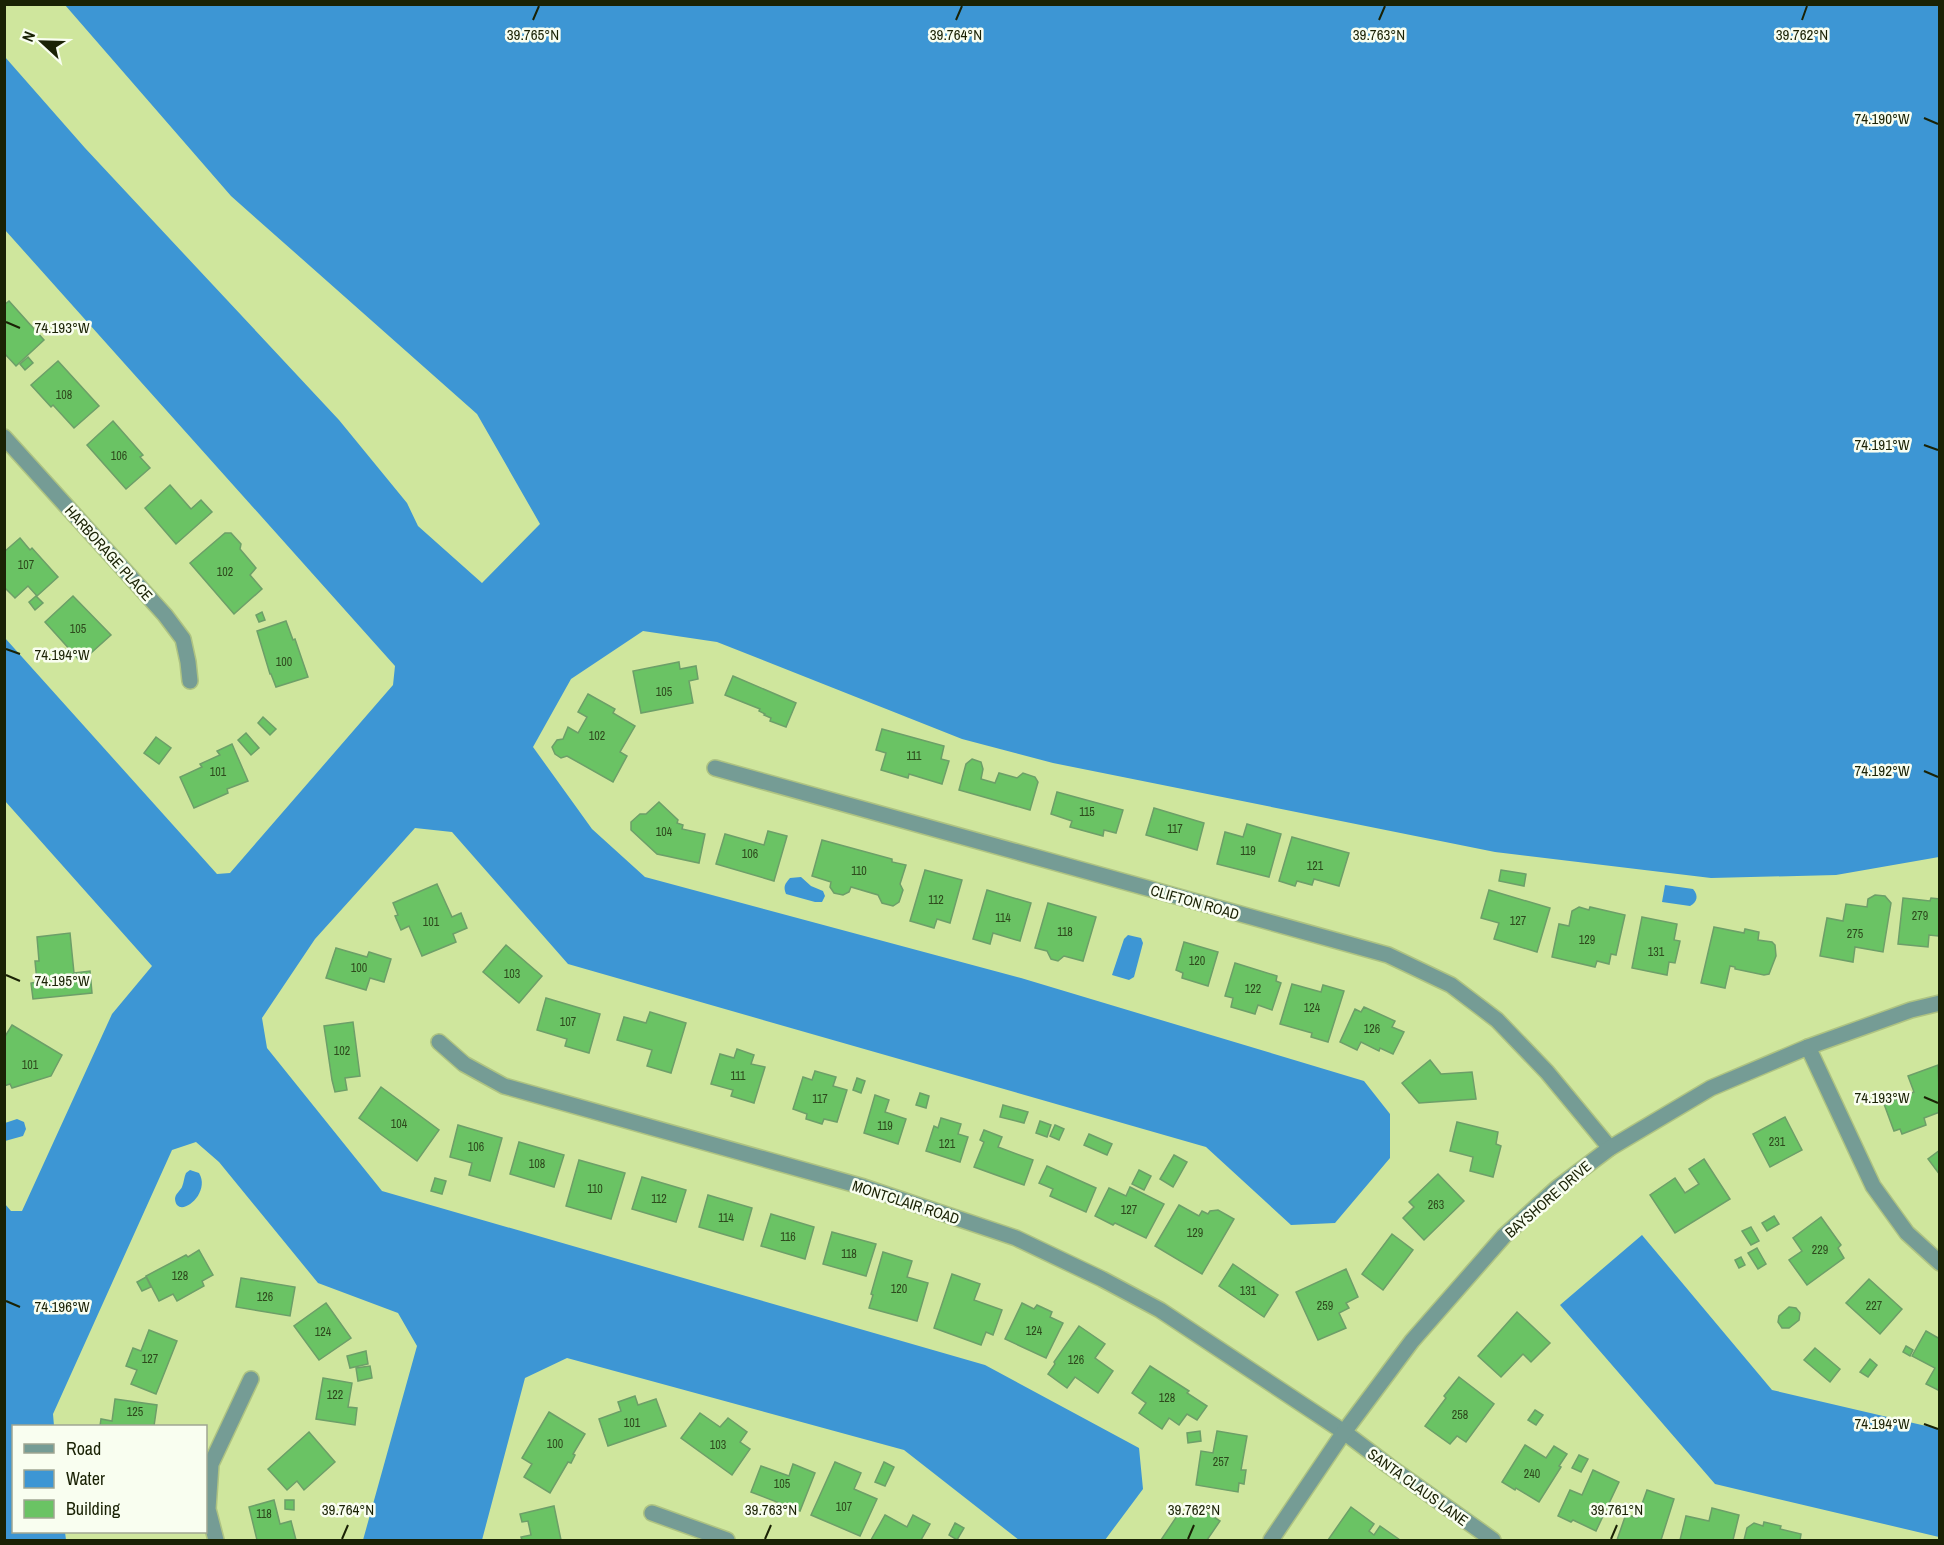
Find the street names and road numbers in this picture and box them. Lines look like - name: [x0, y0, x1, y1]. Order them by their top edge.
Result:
- street label: HARBORAGE PLACE: [60, 501, 158, 605]
- street label: CLIFTON ROAD: [1148, 879, 1242, 925]
- street label: BAYSHORE DRIVE: [1500, 1155, 1596, 1243]
- street label: MONTCLAIR ROAD: [850, 1175, 962, 1229]
- street label: SANTA CLAUS LANE: [1364, 1443, 1472, 1531]

